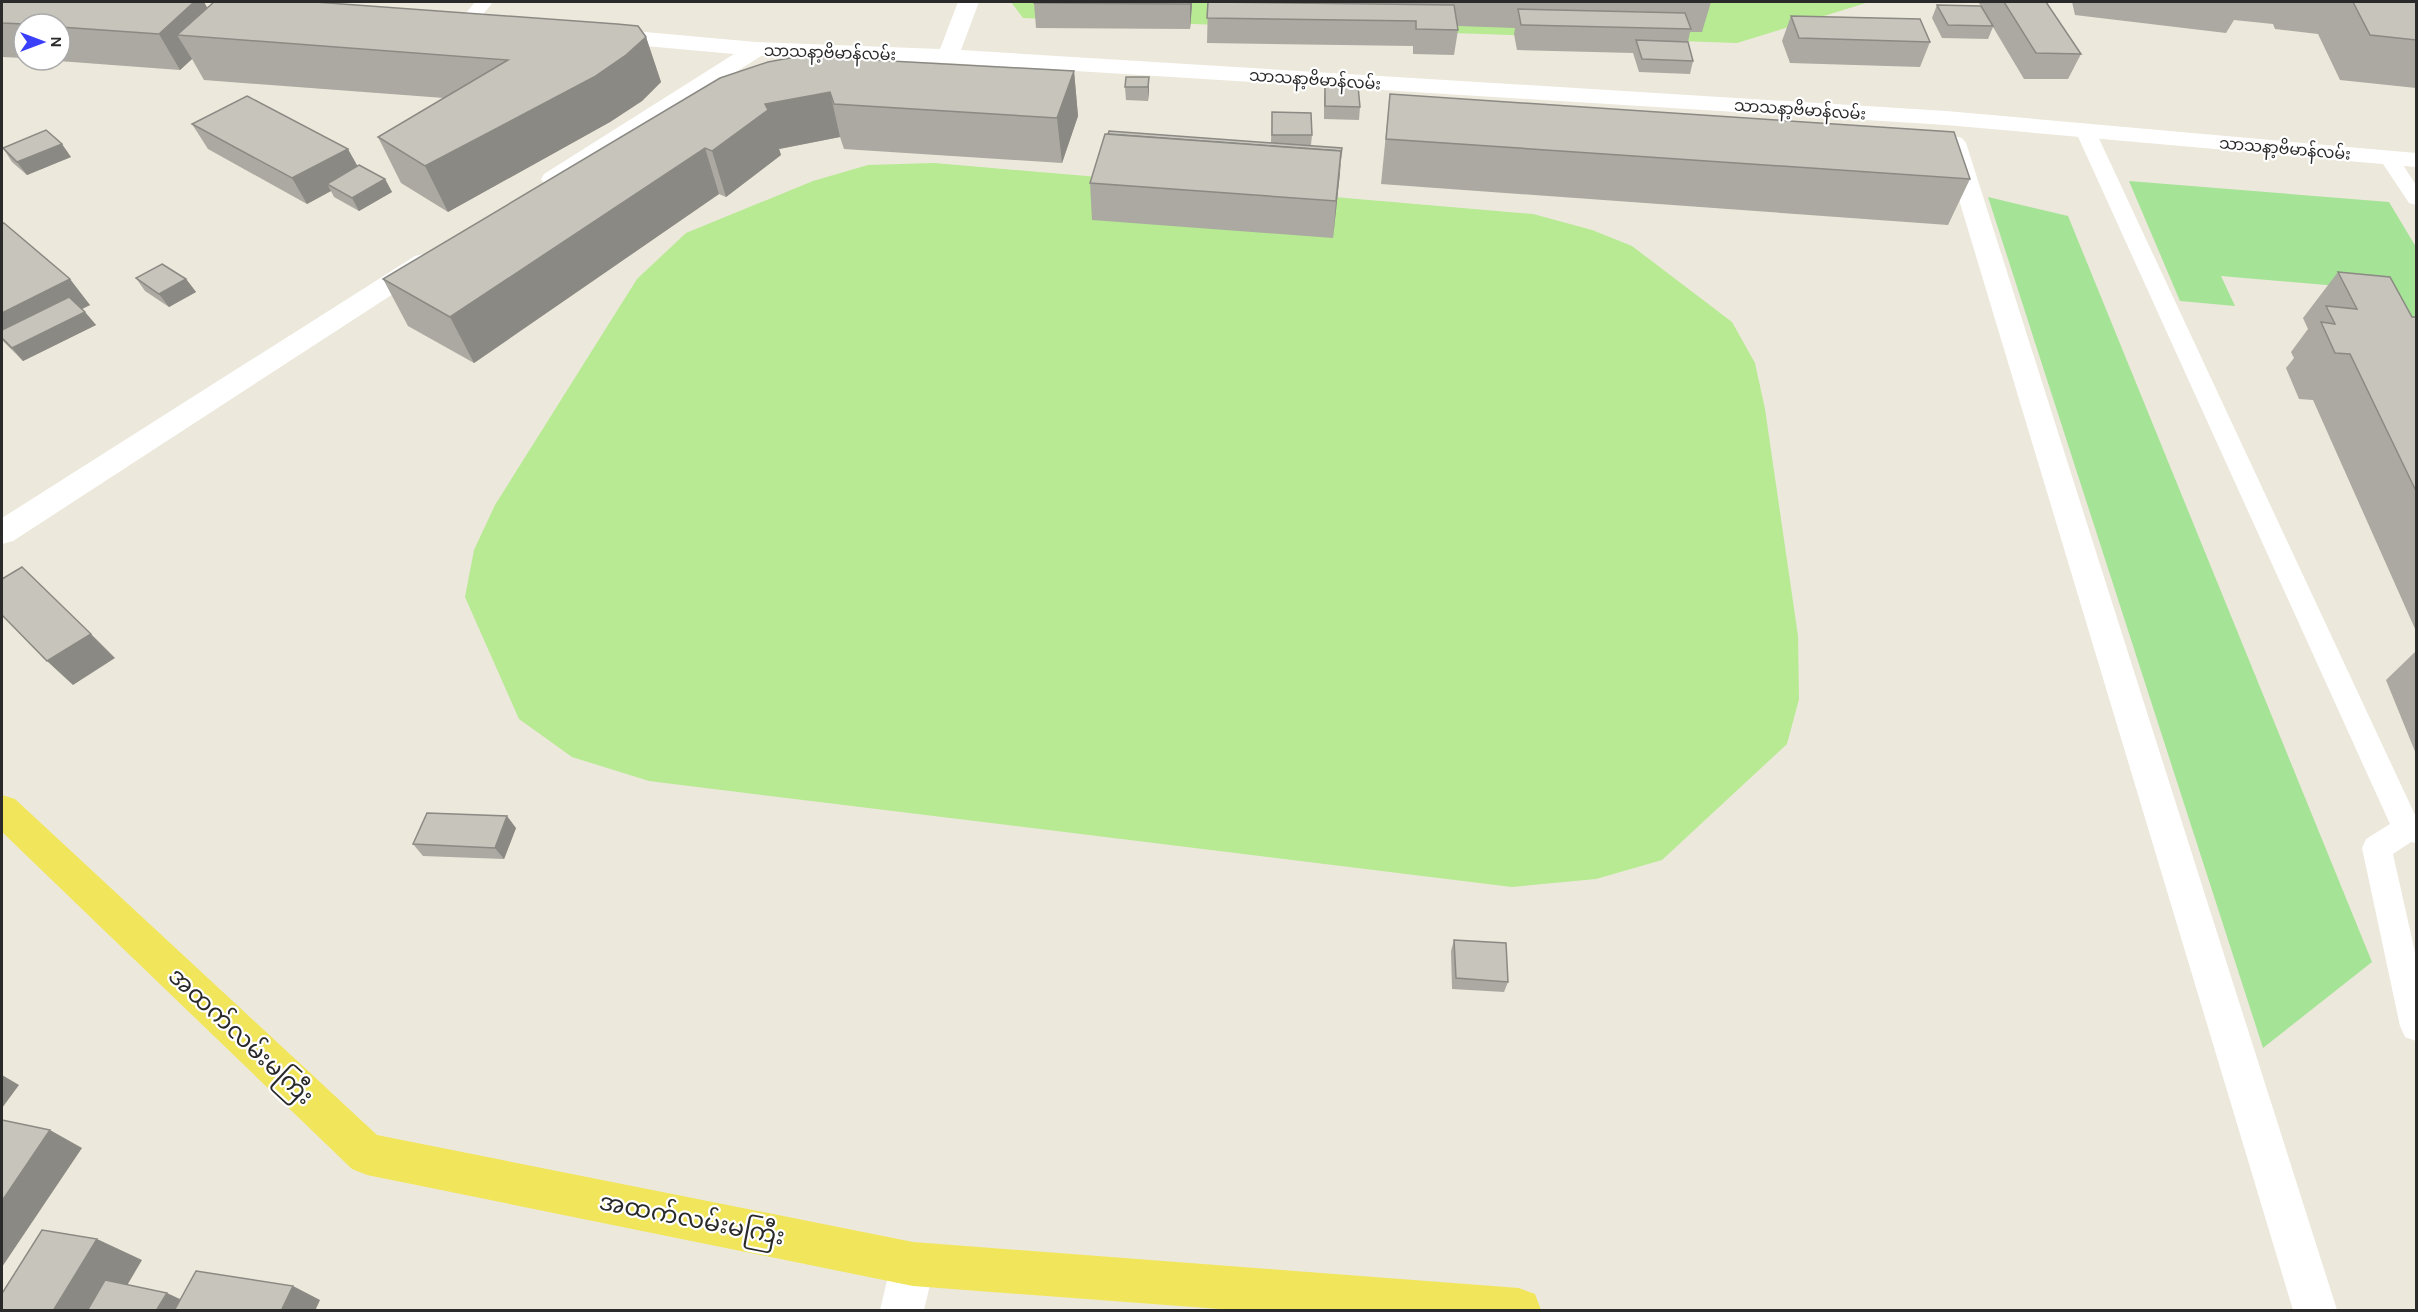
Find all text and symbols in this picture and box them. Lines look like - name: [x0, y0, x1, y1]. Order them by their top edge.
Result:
- north arrow: [12, 12, 72, 72]
- text: N: [47, 36, 66, 48]
- street label: သာသနာ့ဗိမာန်လမ်း: [763, 39, 896, 68]
- street label: သာသနာ့ဗိမာန်လမ်း: [1248, 63, 1382, 98]
- street label: သာသနာ့ဗိမာန်လမ်း: [1733, 93, 1867, 128]
- street label: သာသနာ့ဗိမာန်လမ်း: [2218, 131, 2352, 168]
- street label: အထက်လမ်းမကြီး: [159, 960, 321, 1114]
- street label: အထက်လမ်းမကြီး: [596, 1185, 787, 1256]

